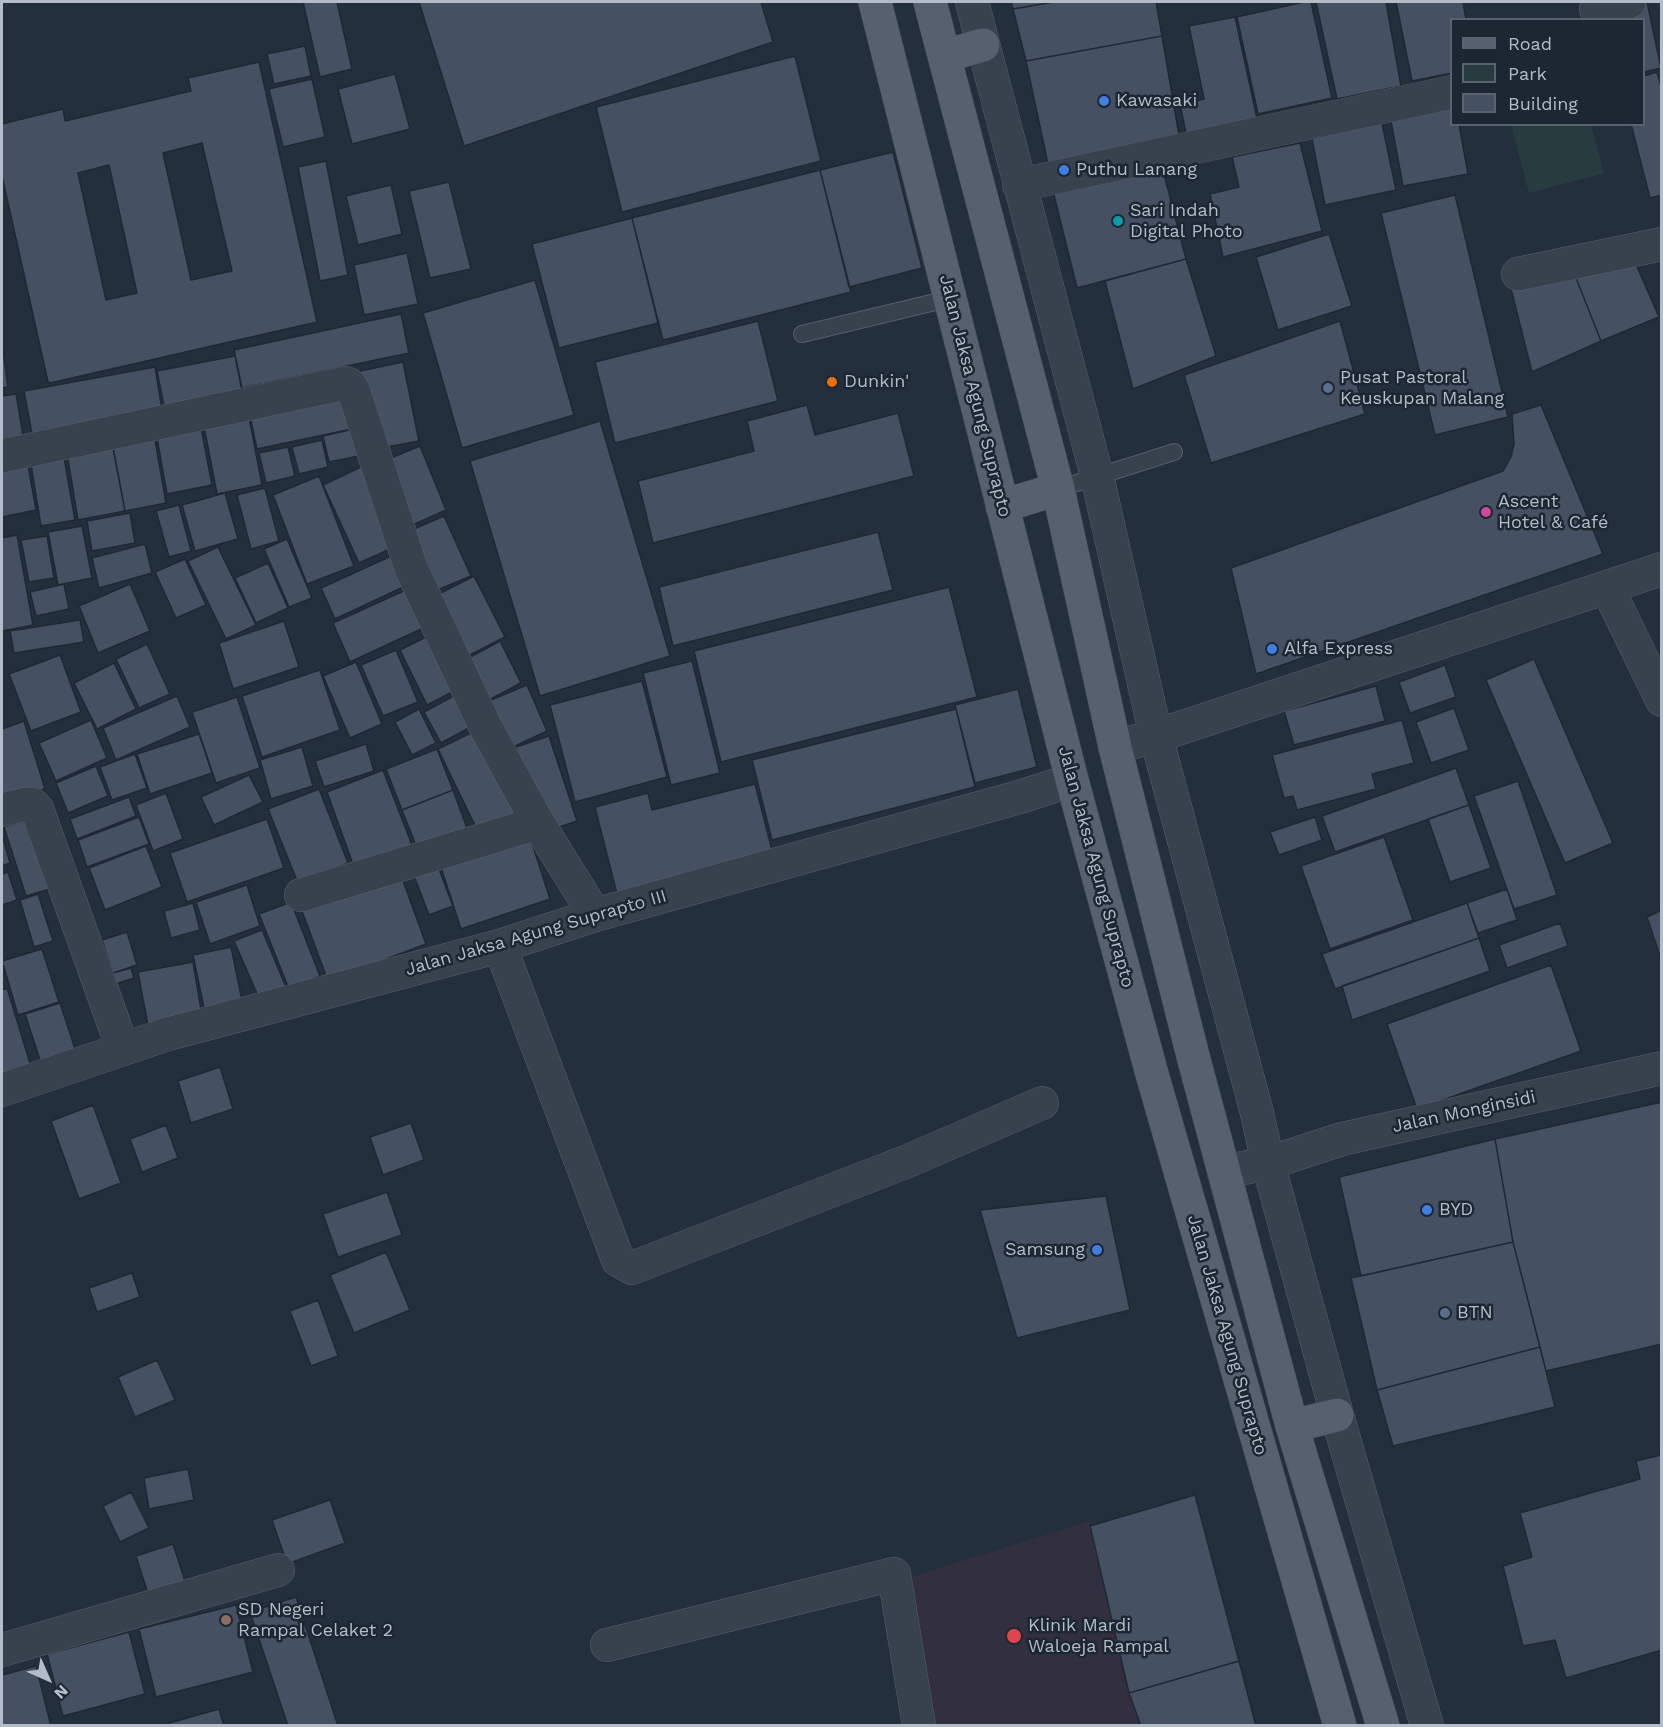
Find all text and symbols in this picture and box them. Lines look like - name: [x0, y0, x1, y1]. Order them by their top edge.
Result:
- legend: [1450, 18, 1645, 126]
- text: Road: [1508, 33, 1552, 54]
- text: Park: [1508, 63, 1547, 84]
- place label: Kawasaki: [1116, 90, 1197, 112]
- text: Building: [1508, 93, 1578, 114]
- marker: Kawasaki: [1097, 94, 1111, 108]
- place label: Puthu Lanang: [1076, 159, 1197, 181]
- marker: Puthu Lanang: [1057, 163, 1071, 177]
- place label: Sari Indah Digital Photo: [1130, 200, 1243, 242]
- marker: Sari Indah Digital Photo: [1111, 214, 1125, 228]
- street label: Jalan Jaksa Agung Suprapto: [934, 273, 1016, 519]
- place label: Pusat Pastoral Keuskupan Malang: [1340, 367, 1504, 410]
- place label: Dunkin': [844, 371, 909, 393]
- marker: Dunkin': [825, 375, 839, 389]
- marker: Pusat Pastoral Keuskupan Malang: [1321, 381, 1335, 395]
- place label: Ascent Hotel & Café: [1498, 491, 1608, 534]
- marker: Ascent Hotel & Café: [1479, 505, 1493, 519]
- place label: Alfa Express: [1284, 638, 1393, 660]
- marker: Alfa Express: [1265, 642, 1279, 656]
- street label: Jalan Jaksa Agung Suprapto: [1053, 744, 1139, 990]
- street label: Jalan Jaksa Agung Suprapto III: [403, 885, 669, 981]
- street label: Jalan Monginsidi: [1390, 1086, 1538, 1138]
- place label: BYD: [1439, 1199, 1473, 1221]
- marker: BYD: [1420, 1203, 1434, 1217]
- street label: Jalan Jaksa Agung Suprapto: [1182, 1212, 1272, 1458]
- place label: Samsung: [1005, 1239, 1085, 1261]
- marker: Samsung: [1090, 1243, 1104, 1257]
- place label: BTN: [1457, 1302, 1493, 1324]
- marker: BTN: [1438, 1306, 1452, 1320]
- place label: SD Negeri Rampal Celaket 2: [238, 1599, 393, 1642]
- marker: SD Negeri Rampal Celaket 2: [219, 1613, 233, 1627]
- place label: Klinik Mardi Waloeja Rampal: [1028, 1615, 1169, 1658]
- marker: Klinik Mardi Waloeja Rampal: [1005, 1627, 1023, 1645]
- north arrow: [18, 1649, 78, 1709]
- text: N: [50, 1681, 72, 1703]

